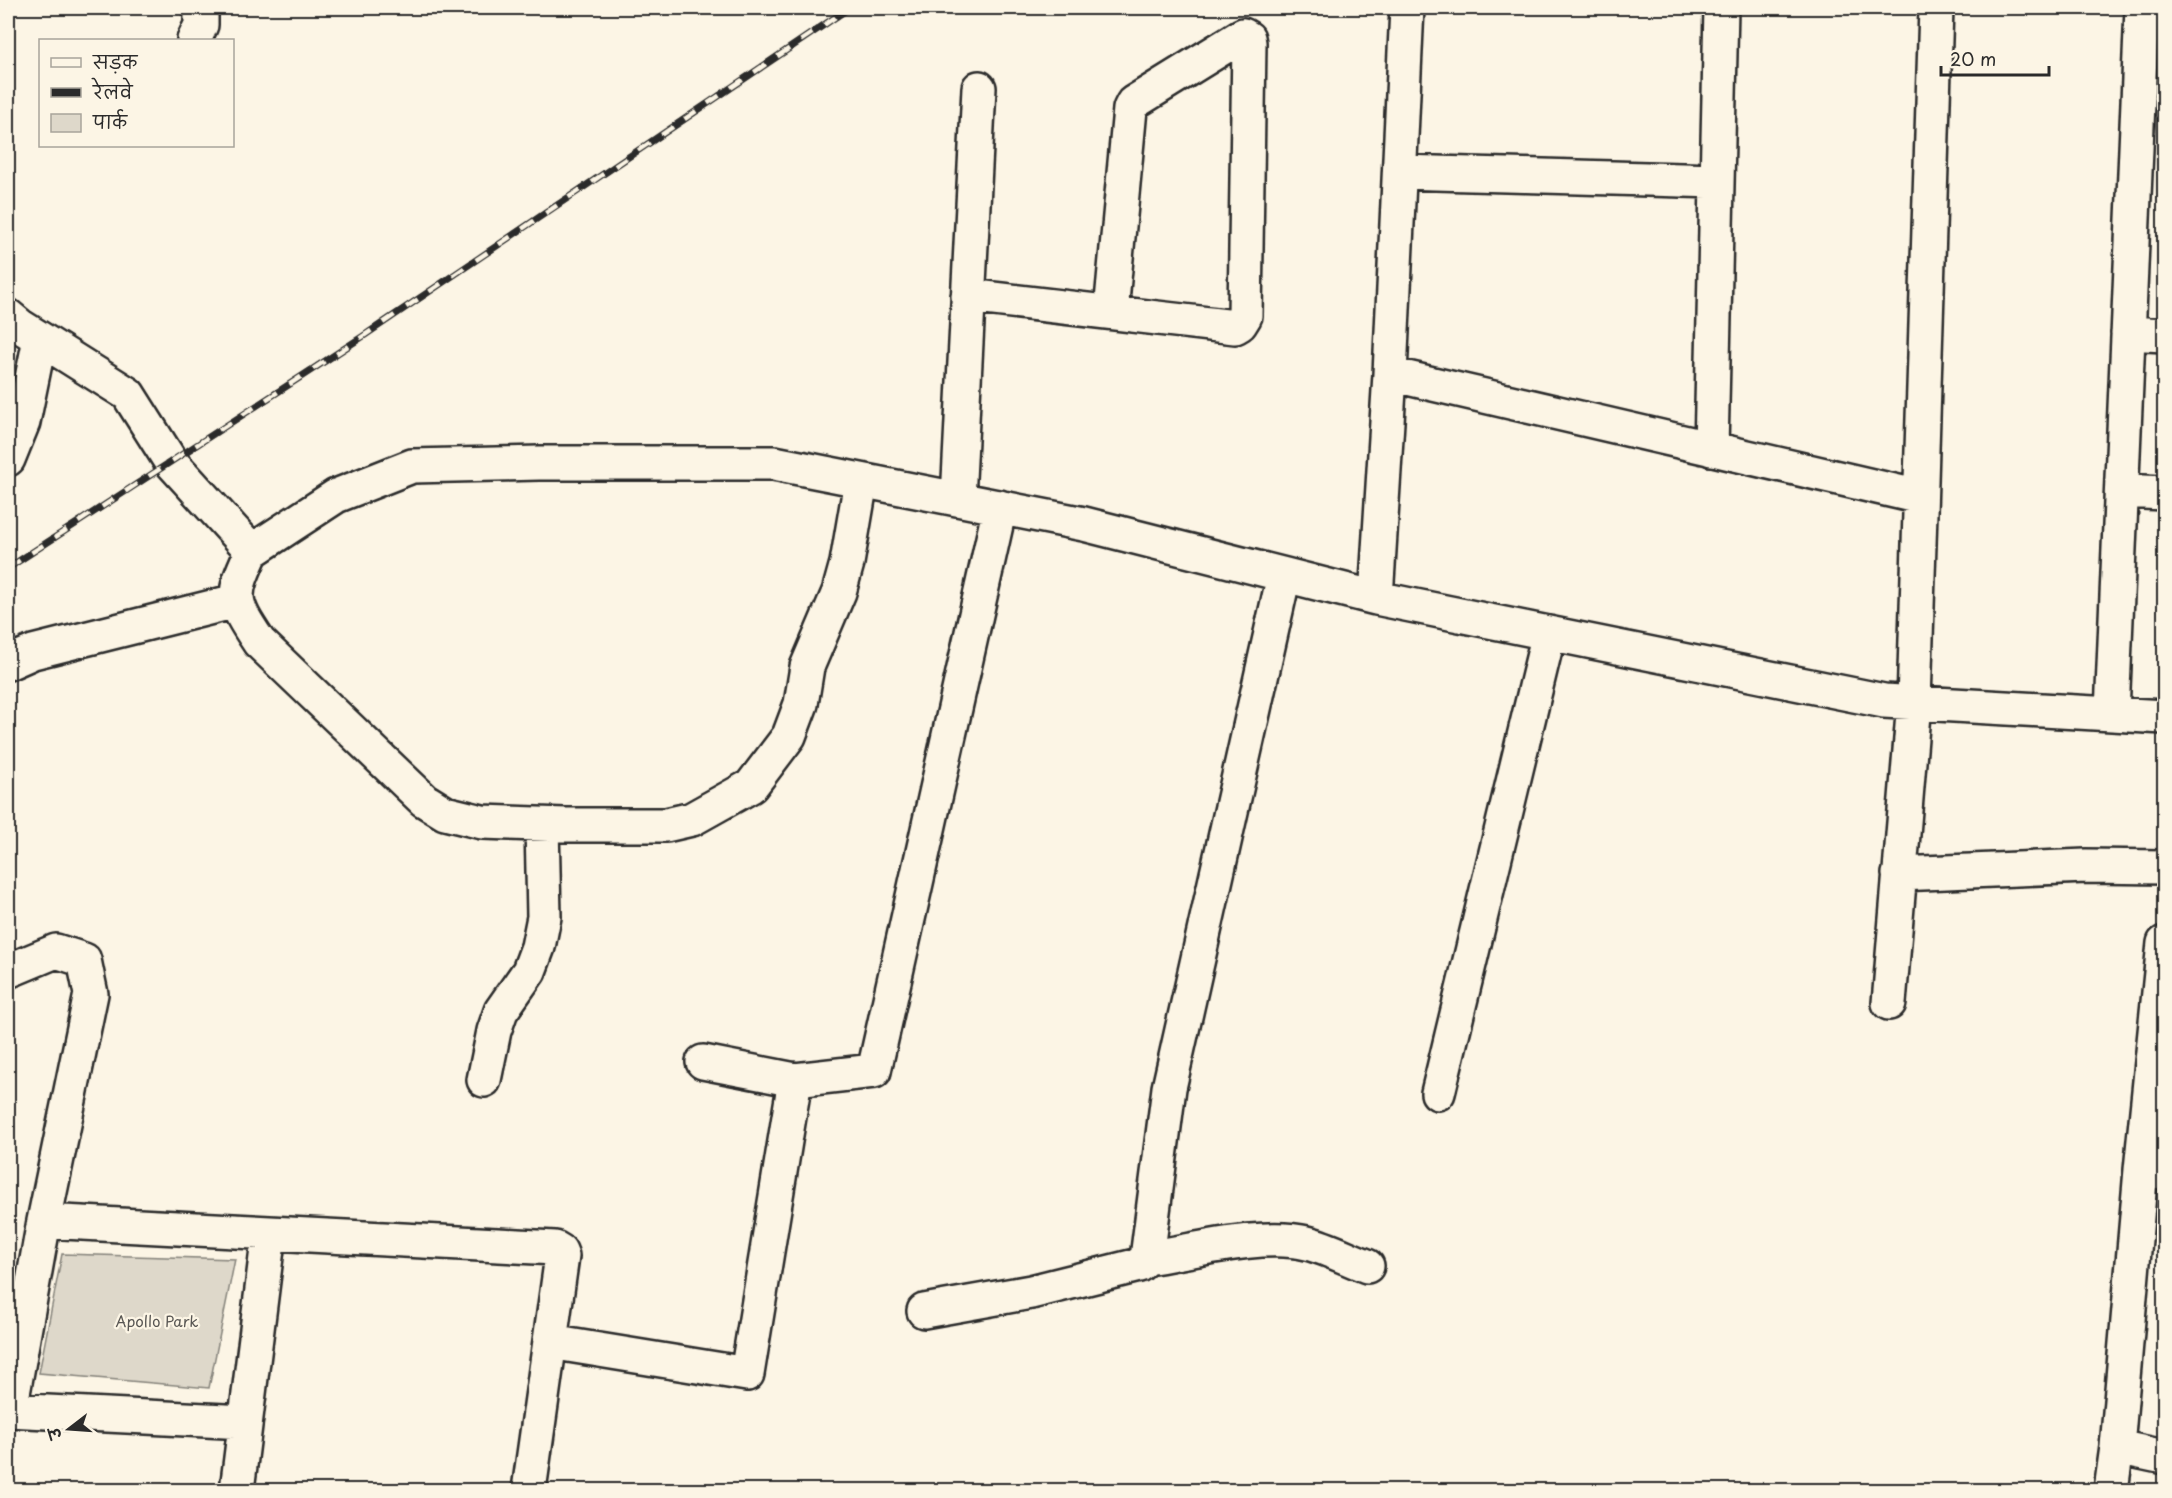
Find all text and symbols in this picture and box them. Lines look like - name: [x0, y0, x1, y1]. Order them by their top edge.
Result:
- legend: [39, 39, 234, 147]
- scale bar: [1941, 39, 2049, 77]
- text: 20 m: [1950, 45, 1996, 72]
- text: सड़क: [92, 48, 138, 75]
- text: रेलवे: [91, 77, 134, 105]
- text: पार्क: [92, 108, 128, 135]
- park label: Apollo Park: [116, 1309, 198, 1332]
- north arrow: [39, 1399, 99, 1459]
- text: उ: [40, 1424, 67, 1444]

